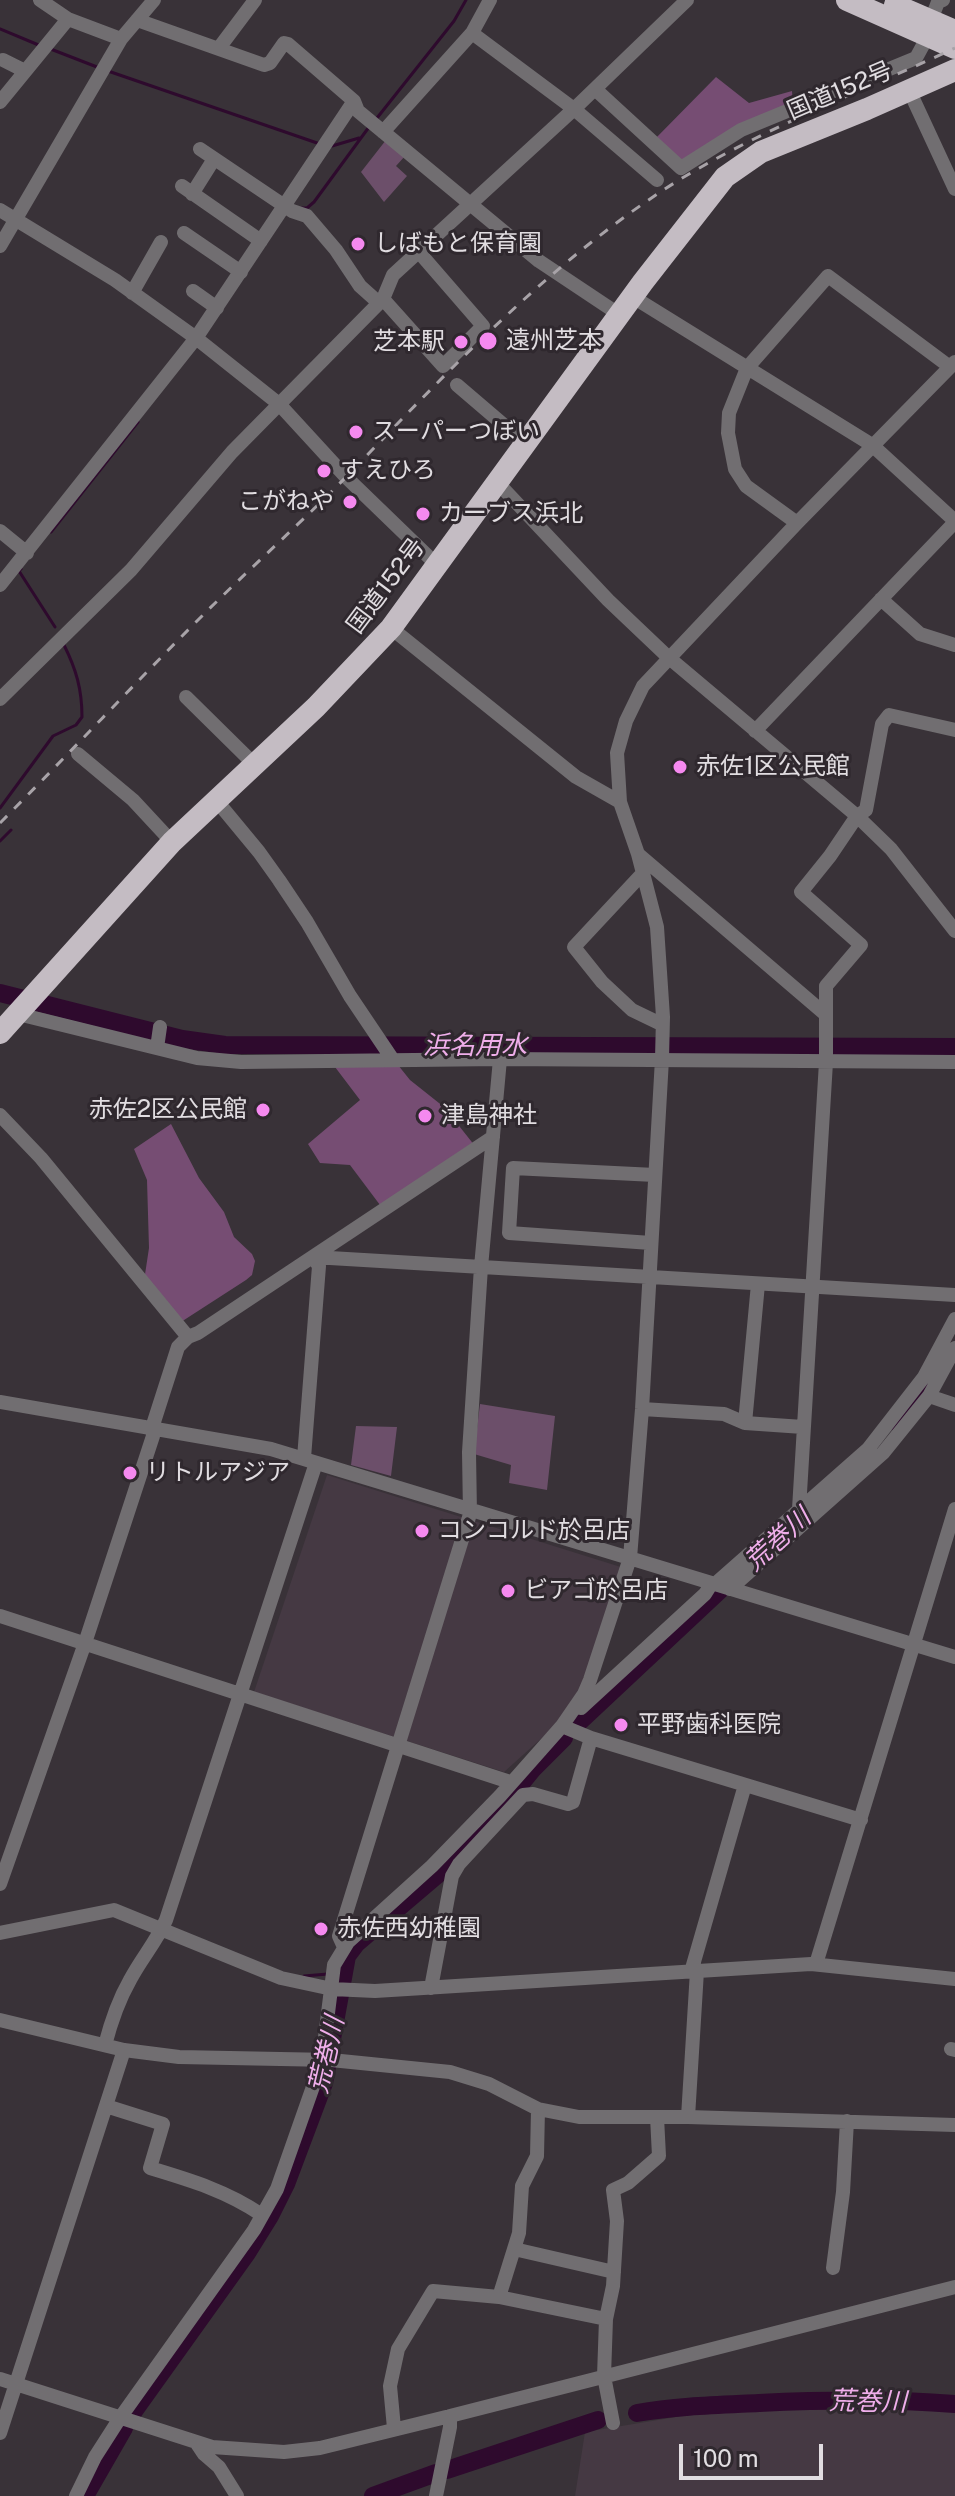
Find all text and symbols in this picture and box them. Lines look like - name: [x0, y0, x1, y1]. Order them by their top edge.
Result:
- street label: 国道152号: [783, 56, 897, 126]
- place label: しばもと保育園: [374, 230, 542, 258]
- marker: しばもと保育園: [349, 235, 367, 253]
- place label: 遠州芝本: [506, 327, 602, 355]
- place label: 芝本駅: [373, 328, 445, 356]
- marker: 遠州芝本: [477, 330, 499, 352]
- marker: 芝本駅: [452, 333, 470, 351]
- place label: スーパーつぼい: [372, 418, 540, 446]
- marker: スーパーつぼい: [347, 423, 365, 441]
- place label: すえひろ: [340, 457, 436, 485]
- marker: すえひろ: [315, 462, 333, 480]
- place label: こがねや: [238, 488, 334, 516]
- marker: こがねや: [341, 493, 359, 511]
- place label: カーブス浜北: [439, 500, 583, 528]
- marker: カーブス浜北: [414, 505, 432, 523]
- street label: 国道152号: [341, 533, 431, 639]
- place label: 赤佐1区公民館: [696, 753, 850, 781]
- marker: 赤佐1区公民館: [671, 758, 689, 776]
- water label: 浜名用水: [423, 1030, 527, 1062]
- place label: 赤佐2区公民館: [89, 1096, 247, 1124]
- marker: 赤佐2区公民館: [254, 1101, 272, 1119]
- place label: 津島神社: [441, 1102, 537, 1130]
- marker: 津島神社: [416, 1107, 434, 1125]
- place label: リトルアジア: [146, 1459, 290, 1487]
- marker: リトルアジア: [121, 1464, 139, 1482]
- water label: 荒巻川: [739, 1502, 817, 1578]
- place label: コンコルド於呂店: [438, 1517, 630, 1545]
- marker: コンコルド於呂店: [413, 1522, 431, 1540]
- place label: ビアゴ於呂店: [524, 1577, 668, 1605]
- marker: ビアゴ於呂店: [499, 1582, 517, 1600]
- place label: 平野歯科医院: [637, 1711, 781, 1739]
- marker: 平野歯科医院: [612, 1716, 630, 1734]
- place label: 赤佐西幼稚園: [337, 1915, 481, 1943]
- marker: 赤佐西幼稚園: [312, 1920, 330, 1938]
- water label: 荒巻川: [303, 2013, 351, 2097]
- water label: 荒巻川: [829, 2386, 907, 2418]
- scale bar: [683, 2428, 827, 2478]
- text: 100 m: [693, 2444, 759, 2472]

